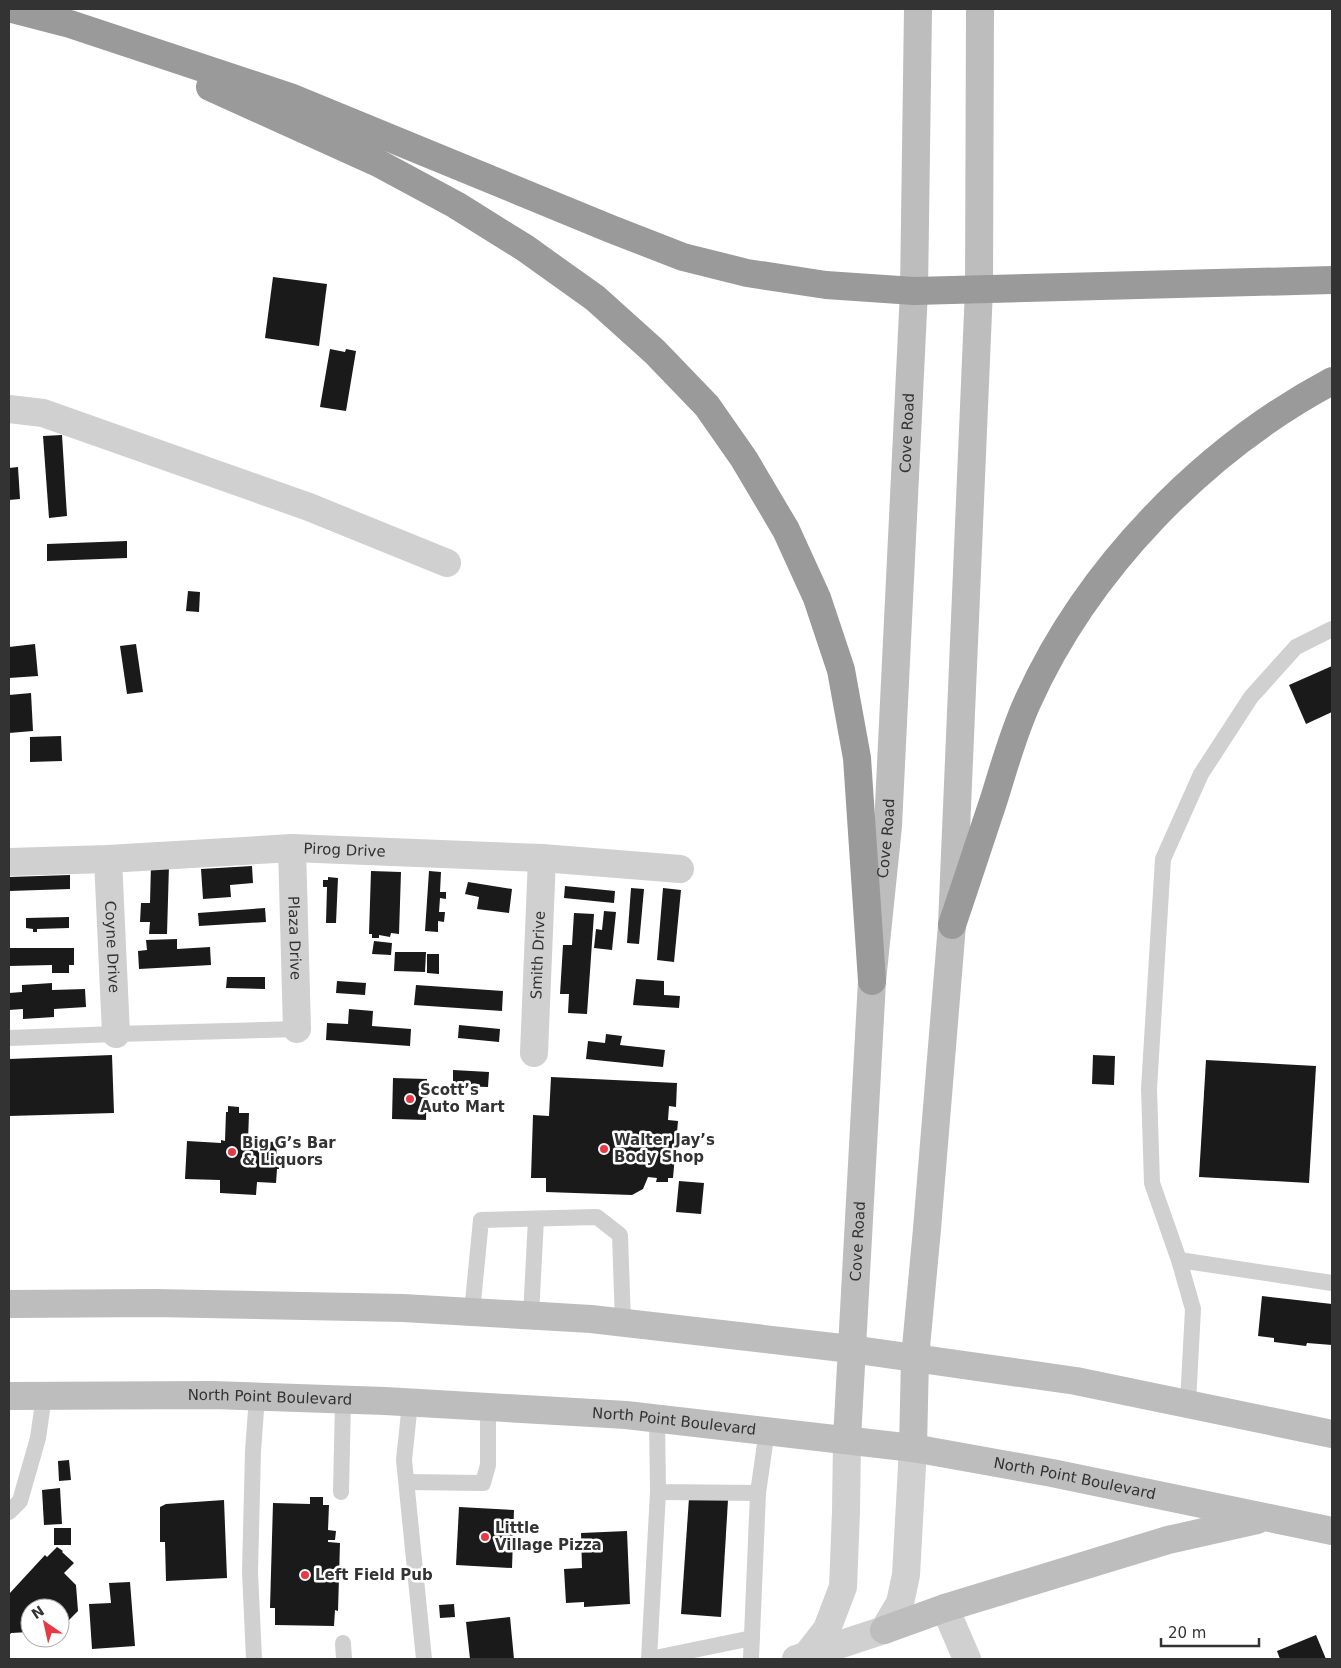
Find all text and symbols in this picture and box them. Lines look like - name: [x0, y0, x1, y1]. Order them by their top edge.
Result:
- street label: Cove Road: [896, 392, 918, 473]
- street label: Cove Road: [874, 798, 898, 879]
- street label: Pirog Drive: [303, 839, 386, 861]
- street label: Plaza Drive: [284, 896, 305, 980]
- street label: Coyne Drive: [101, 900, 123, 993]
- street label: Smith Drive: [527, 910, 549, 1000]
- place label: Scott’s Auto Mart: [420, 1081, 505, 1116]
- marker: Scott’s Auto Mart: [404, 1093, 416, 1105]
- place label: Walter Jay’s Body Shop: [614, 1131, 715, 1166]
- place label: Big G’s Bar & Liquors: [242, 1134, 336, 1169]
- marker: Walter Jay’s Body Shop: [598, 1143, 610, 1155]
- marker: Big G’s Bar & Liquors: [226, 1146, 238, 1158]
- street label: Cove Road: [847, 1201, 869, 1282]
- street label: North Point Boulevard: [188, 1386, 353, 1409]
- street label: North Point Boulevard: [592, 1404, 757, 1439]
- street label: North Point Boulevard: [992, 1454, 1157, 1503]
- place label: Little Village Pizza: [495, 1519, 602, 1554]
- marker: Little Village Pizza: [479, 1531, 491, 1543]
- place label: Left Field Pub: [315, 1566, 433, 1584]
- marker: Left Field Pub: [299, 1569, 311, 1581]
- north arrow: [20, 1598, 70, 1648]
- text: N: [28, 1602, 47, 1622]
- scale bar: [1161, 1616, 1258, 1648]
- text: 20 m: [1168, 1624, 1206, 1642]

